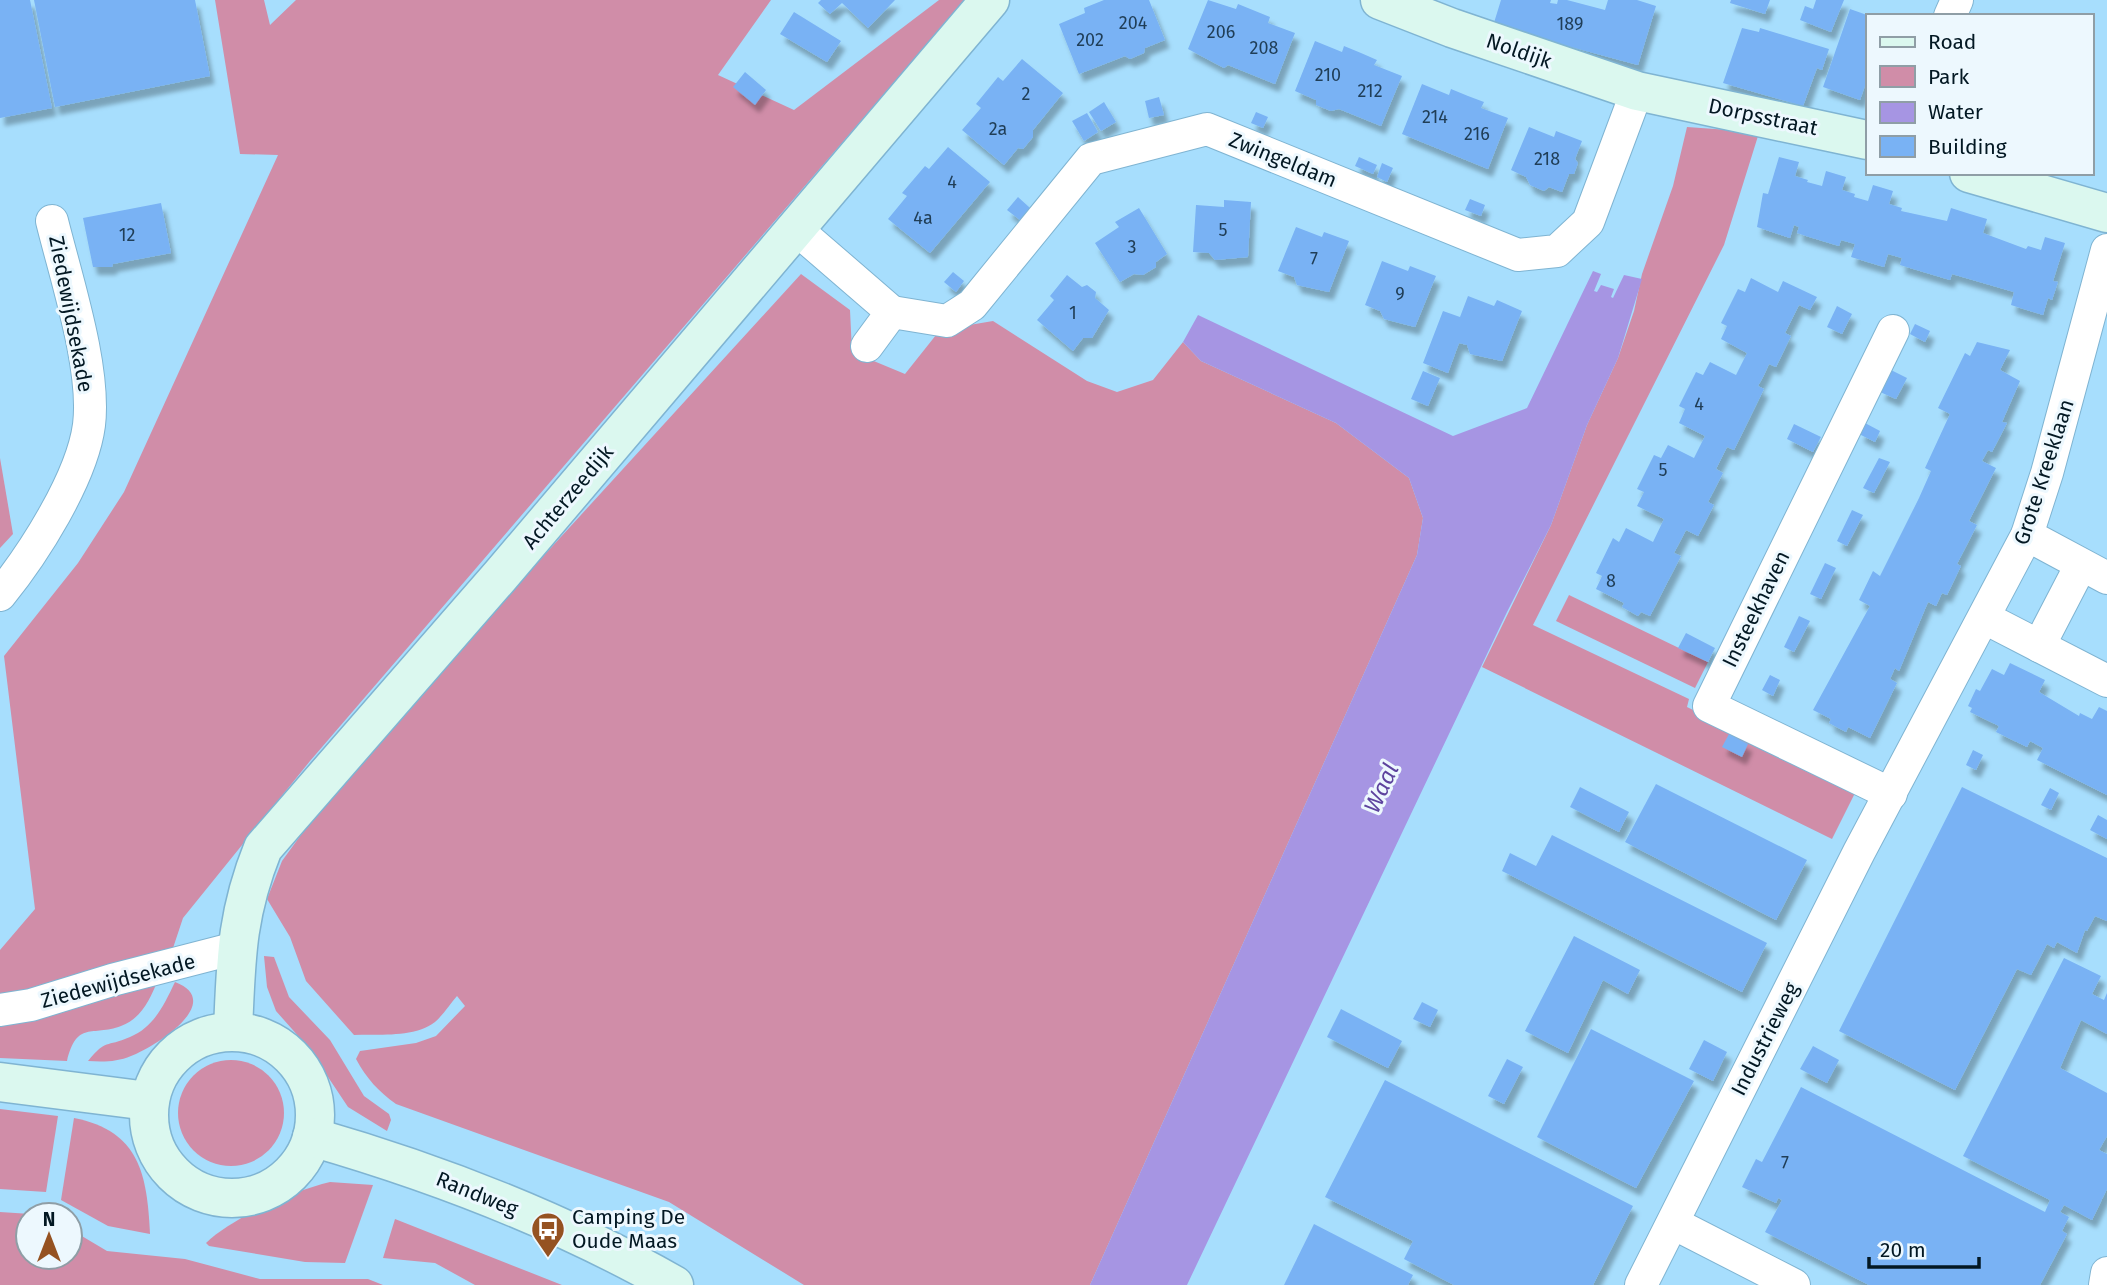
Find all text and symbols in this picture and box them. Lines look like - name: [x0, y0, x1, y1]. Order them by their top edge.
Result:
- house number: 204: [1119, 12, 1148, 34]
- house number: 189: [1557, 13, 1583, 35]
- legend: [1866, 14, 2093, 175]
- house number: 206: [1207, 21, 1235, 43]
- street label: Noldijk: [1483, 28, 1555, 74]
- house number: 202: [1076, 29, 1104, 51]
- text: Road: [1928, 29, 1976, 55]
- house number: 208: [1250, 37, 1279, 59]
- house number: 210: [1315, 64, 1341, 86]
- text: Park: [1928, 64, 1970, 90]
- house number: 212: [1357, 80, 1383, 102]
- house number: 2: [1022, 83, 1031, 105]
- street label: Dorpsstraat: [1706, 93, 1820, 141]
- text: Water: [1928, 99, 1983, 125]
- house number: 214: [1422, 106, 1448, 128]
- house number: 2a: [989, 118, 1007, 140]
- house number: 216: [1464, 123, 1490, 145]
- street label: Zwingeldam: [1225, 127, 1341, 193]
- text: Building: [1928, 134, 2007, 160]
- house number: 218: [1534, 148, 1560, 170]
- house number: 4: [947, 171, 957, 193]
- house number: 4a: [913, 207, 933, 229]
- house number: 5: [1218, 219, 1228, 241]
- house number: 12: [119, 224, 135, 246]
- street label: Ziedewijdsekade: [43, 234, 99, 394]
- house number: 3: [1128, 236, 1136, 258]
- house number: 7: [1310, 248, 1318, 270]
- house number: 9: [1395, 283, 1405, 305]
- house number: 1: [1069, 302, 1077, 324]
- house number: 4: [1694, 393, 1704, 415]
- street label: Grote Kreeklaan: [2008, 396, 2080, 548]
- street label: Achterzeedijk: [517, 439, 619, 554]
- house number: 5: [1658, 459, 1668, 481]
- street label: Insteekhaven: [1717, 546, 1795, 672]
- house number: 8: [1606, 570, 1616, 592]
- water label: Waal: [1357, 759, 1405, 817]
- street label: Ziedewijdsekade: [38, 948, 198, 1014]
- street label: Industrieweg: [1725, 978, 1805, 1100]
- house number: 7: [1781, 1152, 1789, 1174]
- street label: Randweg: [432, 1166, 522, 1222]
- north arrow: [14, 1201, 84, 1271]
- place label: Camping De Oude Maas: [572, 1204, 685, 1254]
- text: N: [43, 1208, 55, 1231]
- bus stop icon: Camping De Oude Maas: [529, 1210, 567, 1259]
- scale bar: [1869, 1226, 1979, 1270]
- text: 20 m: [1880, 1237, 1926, 1263]

